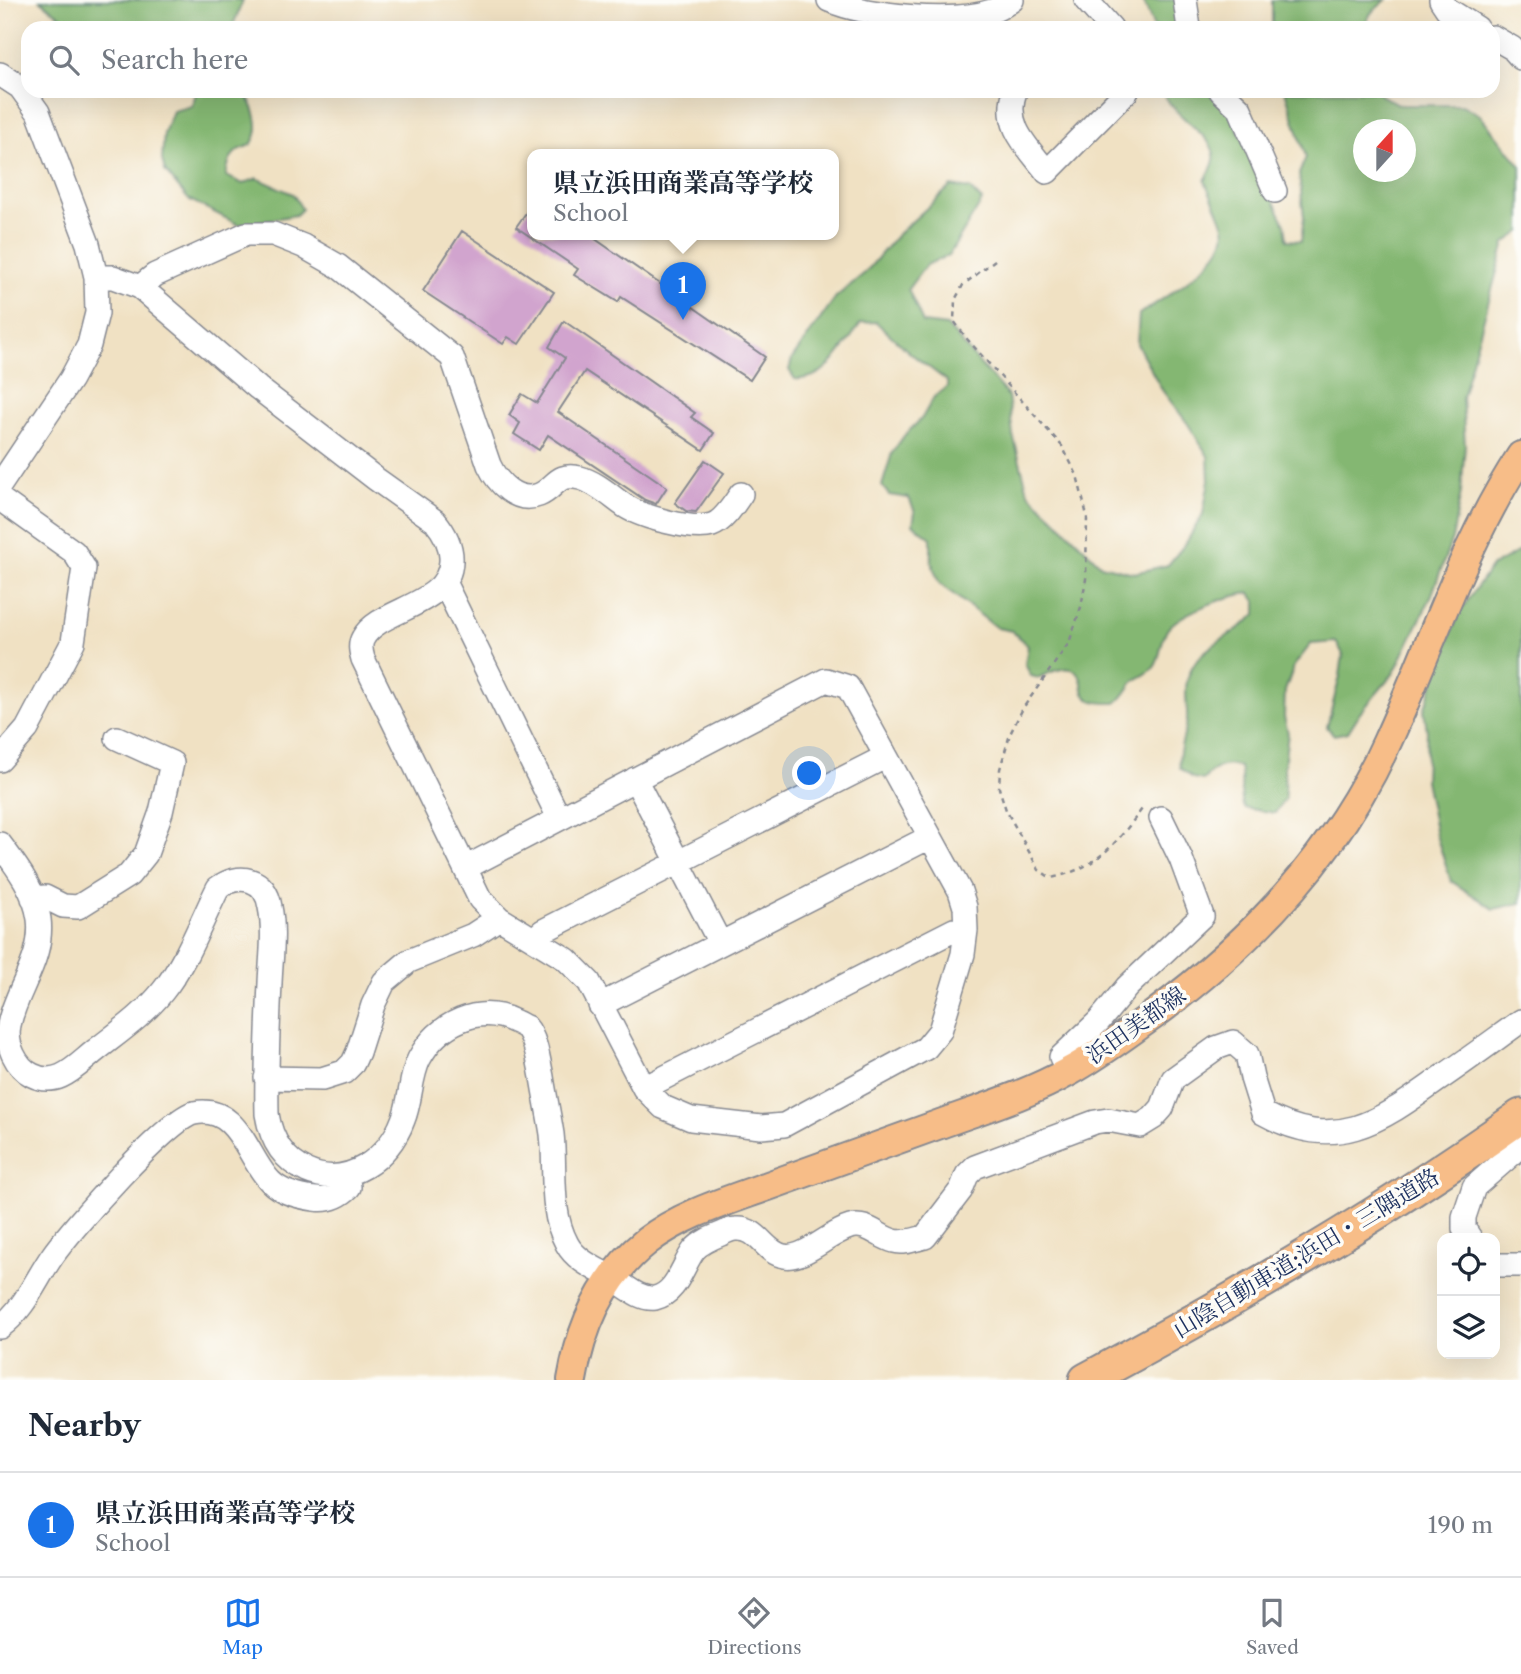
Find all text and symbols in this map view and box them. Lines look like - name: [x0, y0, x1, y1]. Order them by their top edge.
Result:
- search box: [21, 21, 1500, 98]
- icon: search: [45, 41, 83, 79]
- text: Search here: [101, 44, 248, 76]
- north arrow: [1353, 119, 1416, 182]
- popup: [527, 149, 839, 240]
- text: 県立浜田商業高等学校: [553, 167, 813, 199]
- text: School: [553, 199, 628, 227]
- pin: 1: [660, 262, 706, 320]
- your location: [792, 756, 826, 790]
- street label: 浜田美都線: [1081, 981, 1191, 1069]
- street label: 山陰自動車道;浜田・三隅道路: [1168, 1162, 1444, 1344]
- map controls: [1437, 1233, 1500, 1359]
- button: locate: [1437, 1233, 1500, 1296]
- button: layers: [1437, 1296, 1500, 1359]
- text: Nearby: [28, 1407, 141, 1444]
- text: 県立浜田商業高等学校: [95, 1497, 355, 1529]
- text: 1: [46, 1511, 56, 1539]
- text: 190 m: [1428, 1511, 1493, 1539]
- text: School: [95, 1529, 170, 1557]
- tab: Map: [222, 1594, 263, 1659]
- tab: Directions: [708, 1594, 801, 1659]
- tab: Saved: [1246, 1594, 1299, 1659]

